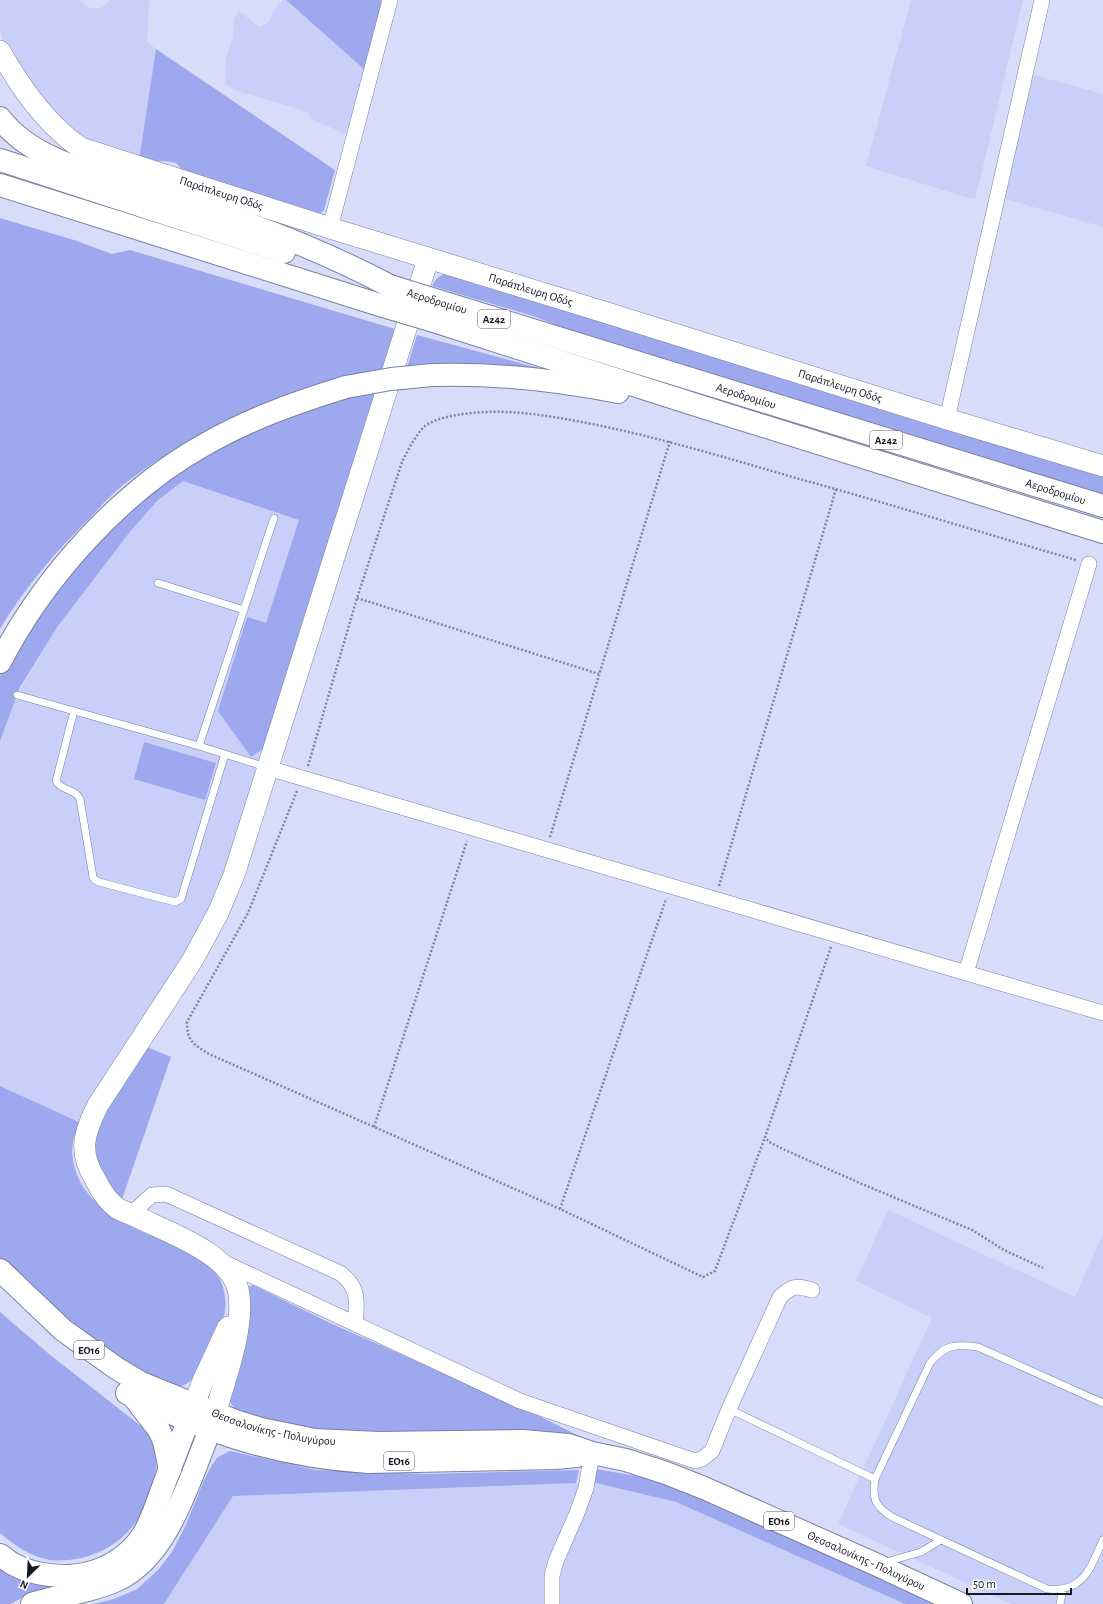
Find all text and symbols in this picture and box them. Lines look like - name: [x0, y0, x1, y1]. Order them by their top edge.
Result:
- street label: Παράπλευρη Οδός: [178, 174, 265, 213]
- street label: Παράπλευρη Οδός: [487, 271, 575, 309]
- street label: Αεροδρομίου: [405, 286, 469, 316]
- road number: Α242: [478, 310, 510, 328]
- street label: Παράπλευρη Οδός: [797, 367, 884, 405]
- street label: Αεροδρομίου: [715, 381, 778, 411]
- road number: Α242: [870, 431, 902, 449]
- street label: Αεροδρομίου: [1024, 477, 1087, 506]
- road number: ΕΟ16: [74, 1341, 104, 1359]
- street label: Θεσσαλονίκης - Πολυγύρου: [210, 1406, 336, 1447]
- road number: ΕΟ16: [384, 1452, 414, 1470]
- road number: ΕΟ16: [764, 1512, 794, 1530]
- street label: Θεσσαλονίκης - Πολυγύρου: [806, 1529, 927, 1592]
- north arrow: [8, 1556, 48, 1596]
- scale bar: [967, 1570, 1071, 1596]
- text: N: [18, 1578, 30, 1591]
- text: 50 m: [973, 1578, 996, 1590]

